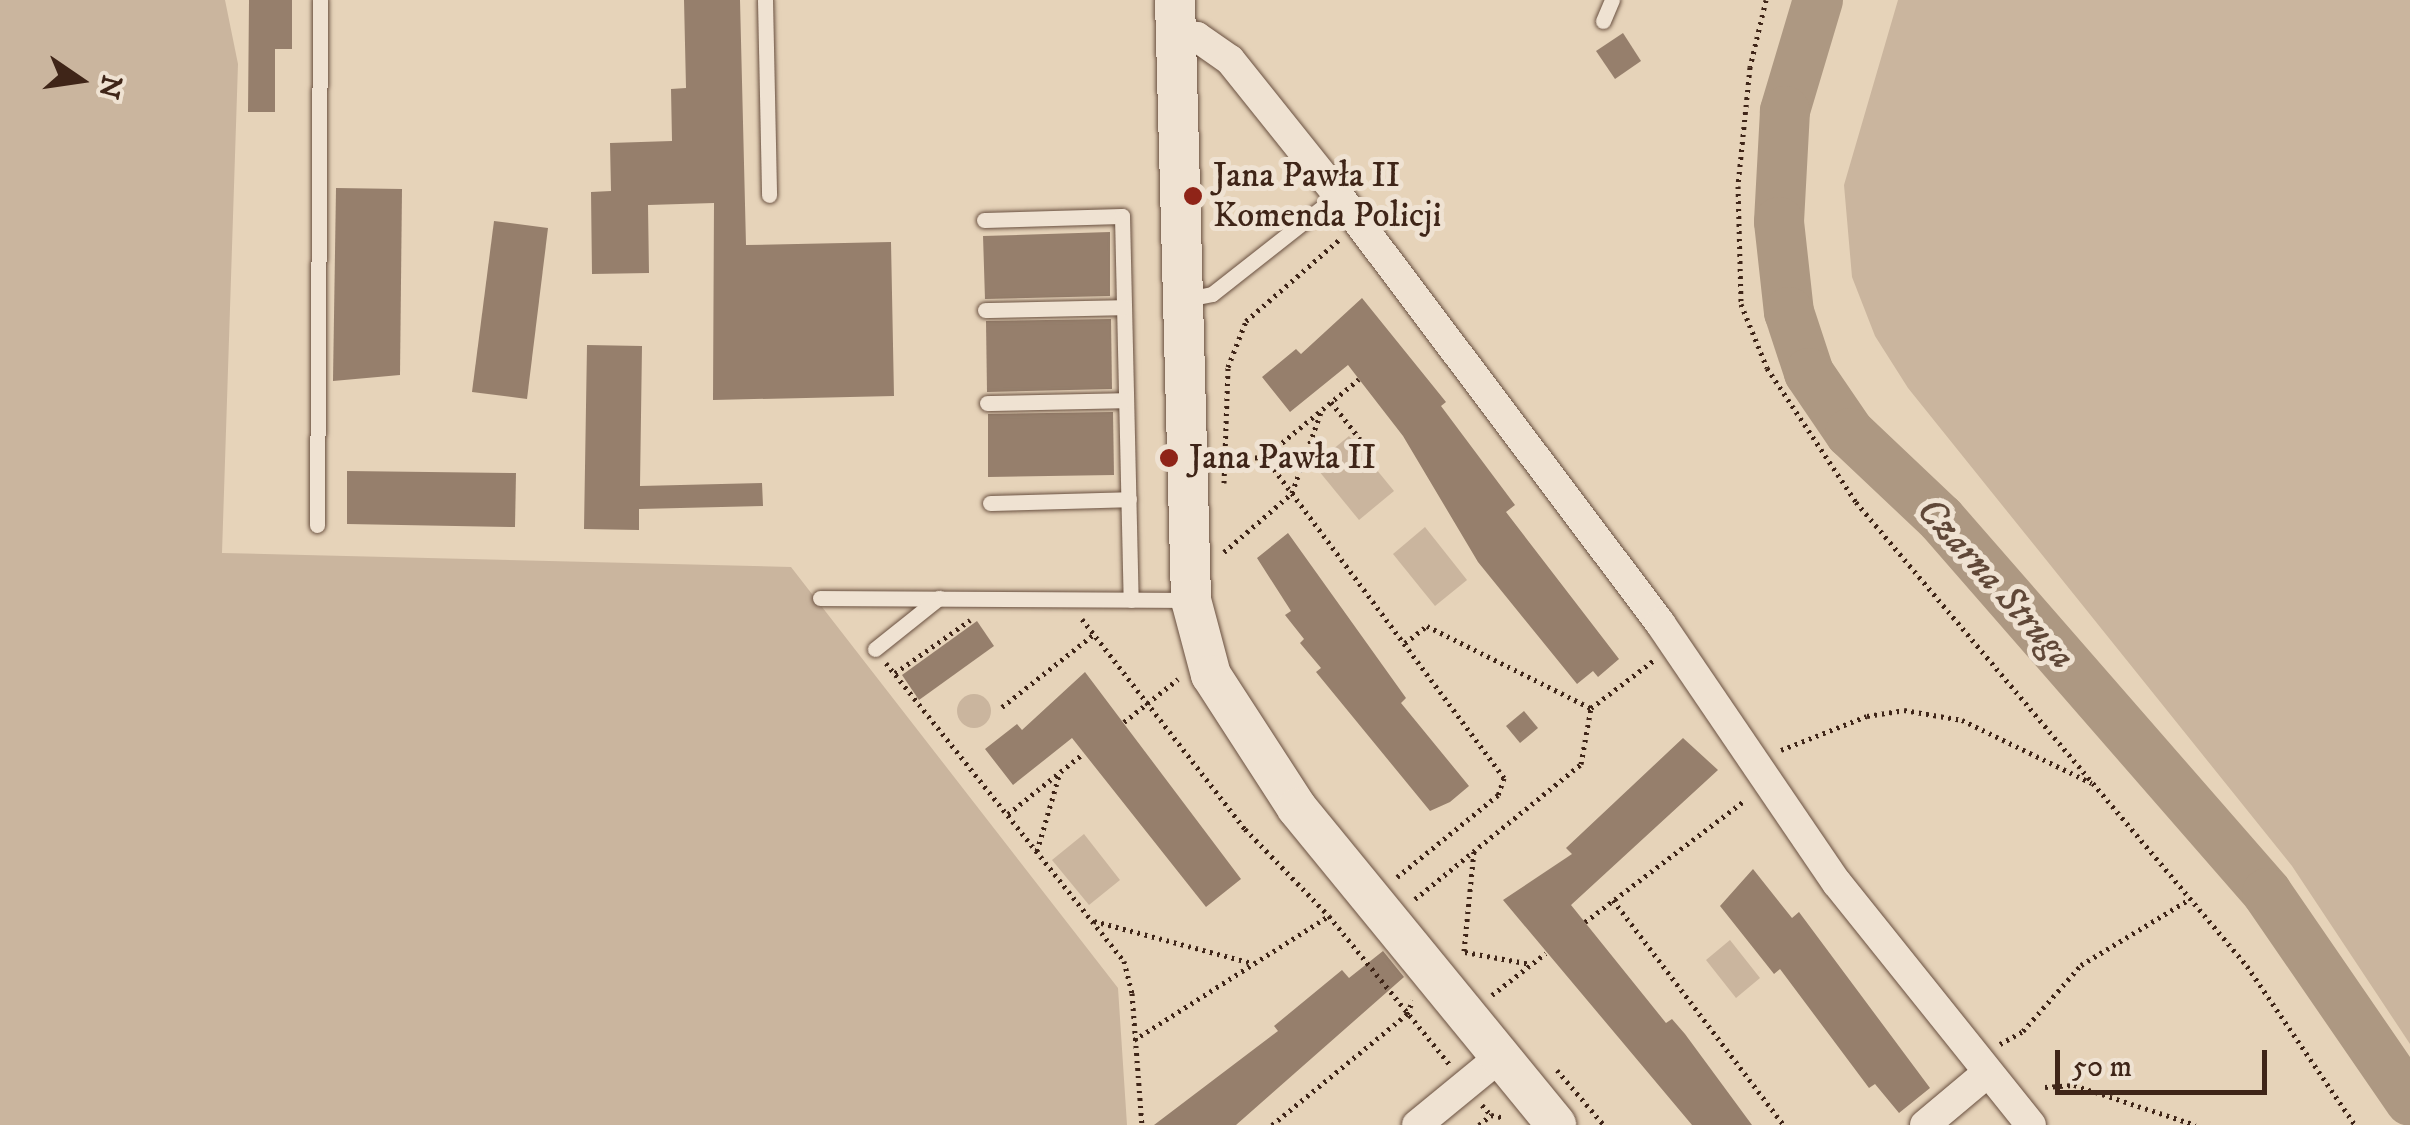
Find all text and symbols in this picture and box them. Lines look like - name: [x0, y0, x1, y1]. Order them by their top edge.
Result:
- north arrow: [30, 30, 130, 130]
- text: N: [90, 72, 129, 102]
- place label: Jana Pawła II Komenda Policji: [1213, 155, 1441, 237]
- marker: Jana Pawła II Komenda Policji: [1182, 185, 1204, 207]
- place label: Jana Pawła II: [1189, 437, 1376, 479]
- marker: Jana Pawła II: [1158, 447, 1180, 469]
- water label: Czarna Struga: [1906, 489, 2084, 679]
- scale bar: [2060, 1030, 2272, 1092]
- text: 50 m: [2072, 1049, 2132, 1086]

